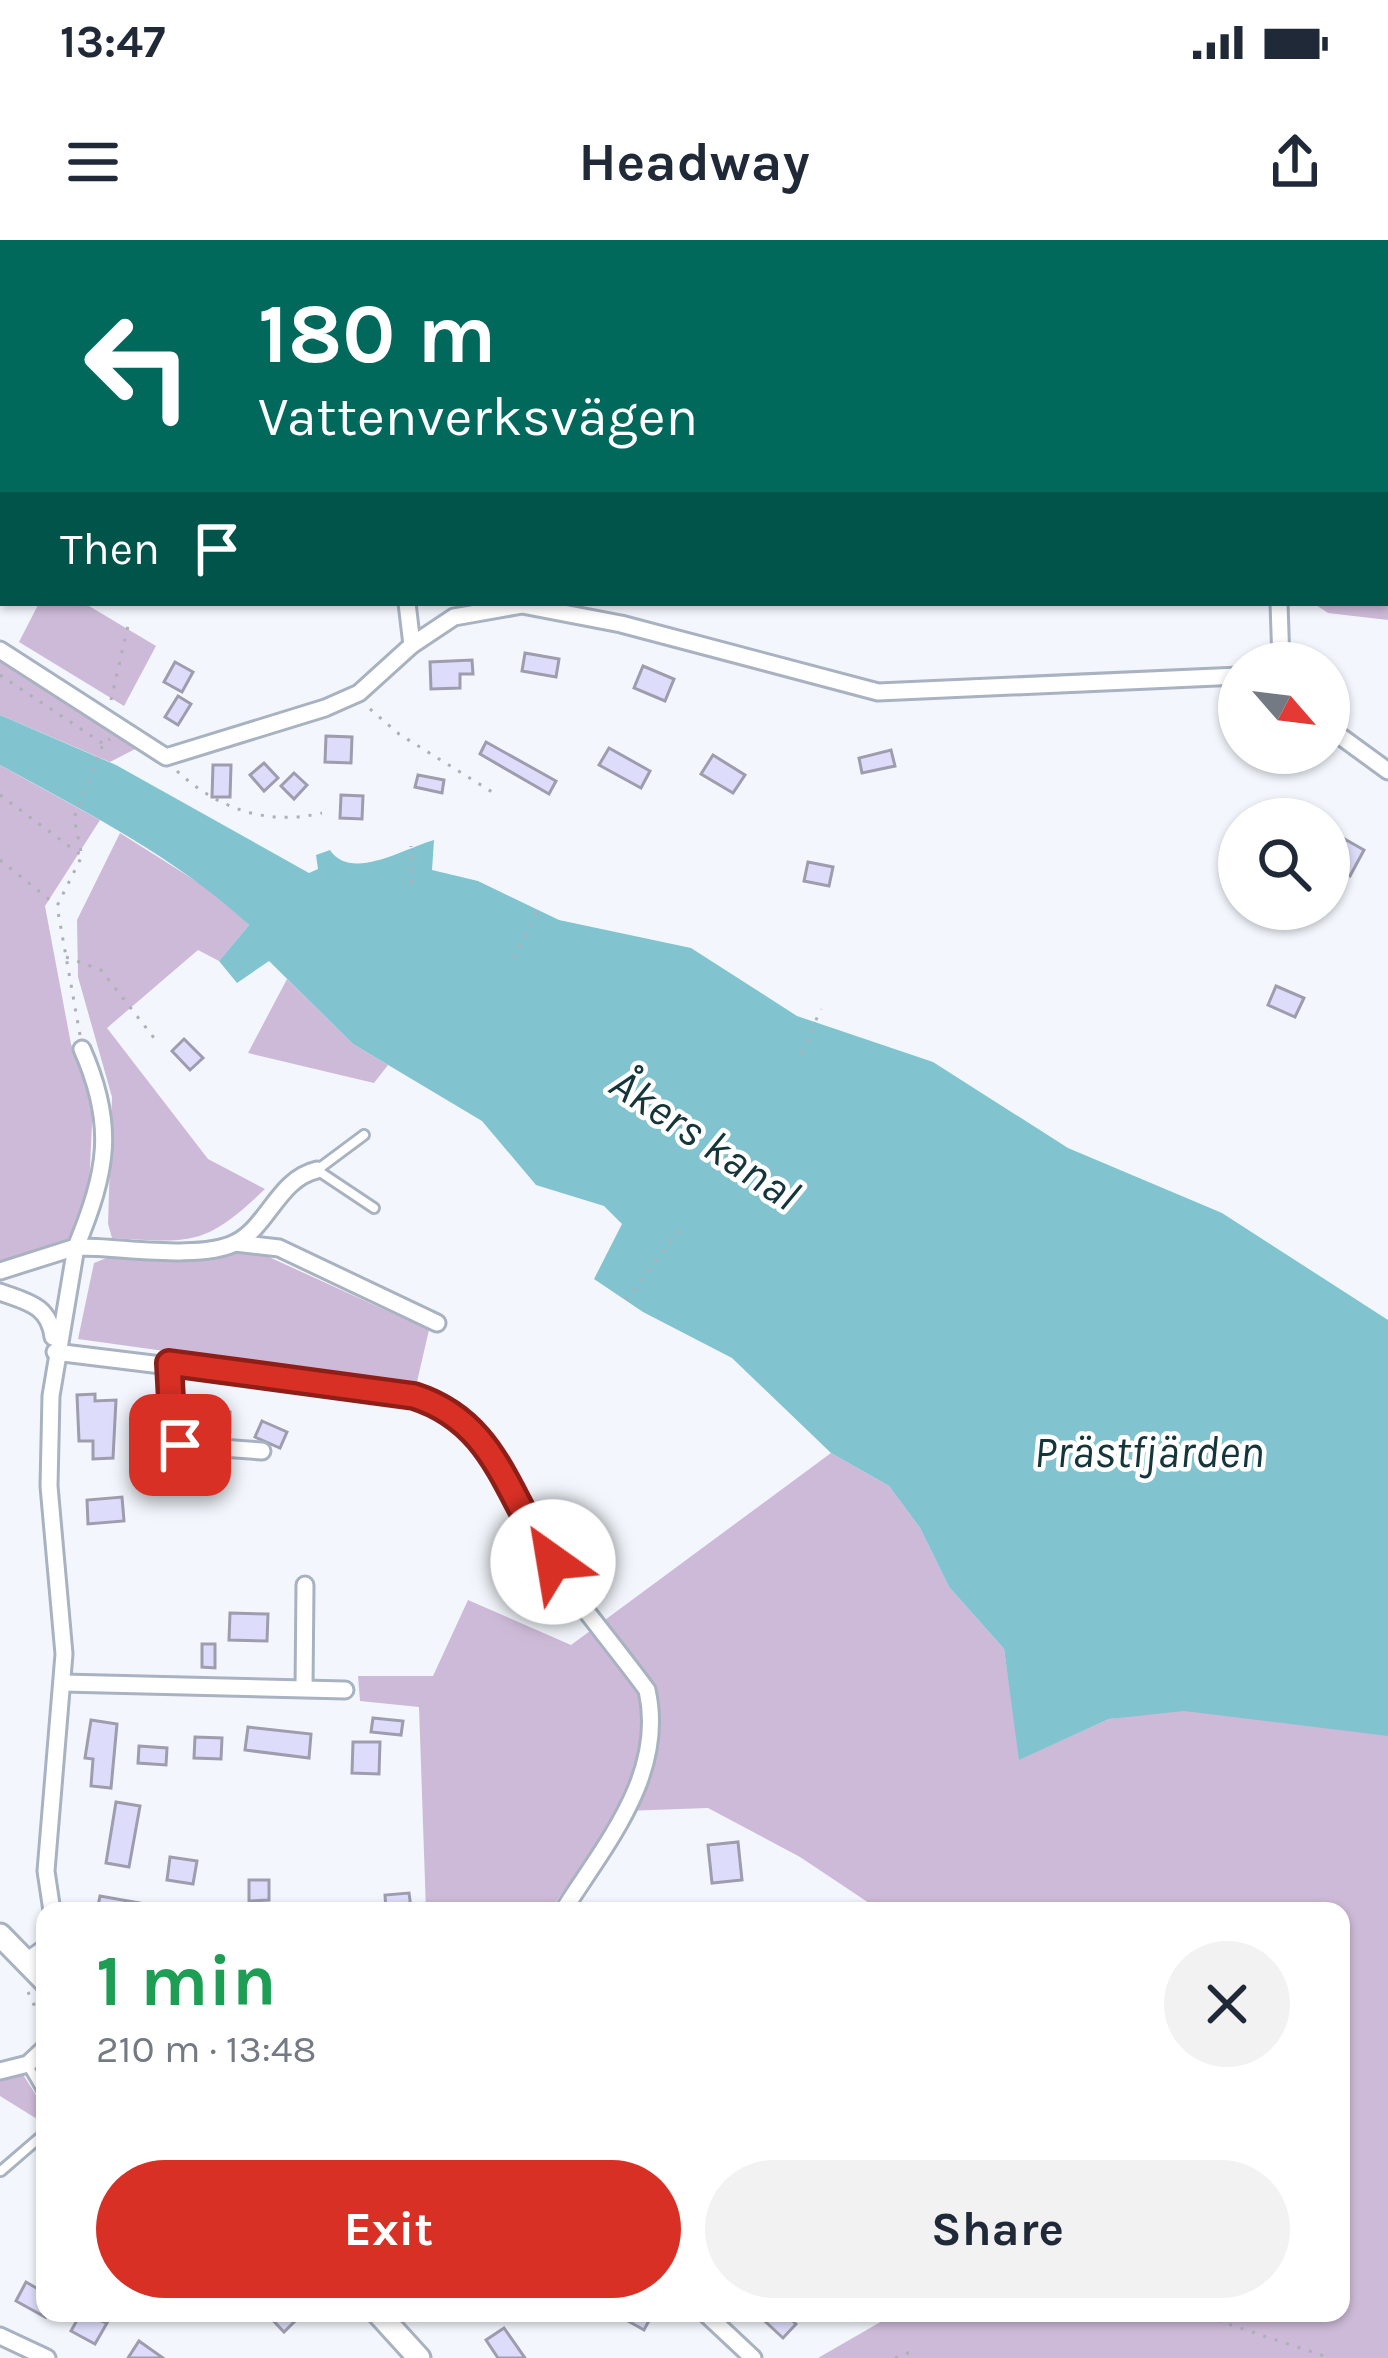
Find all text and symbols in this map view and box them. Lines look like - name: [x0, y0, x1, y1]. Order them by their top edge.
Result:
- text: 13:47: [60, 16, 165, 68]
- icon: menu: [60, 129, 126, 195]
- icon: share: [1262, 129, 1328, 195]
- text: Headway: [578, 130, 810, 194]
- text: 180 m: [258, 285, 496, 383]
- icon: left: [60, 288, 216, 444]
- text: Vattenverksvägen: [258, 385, 698, 449]
- icon: arrive: [184, 516, 250, 582]
- text: Then: [60, 523, 160, 575]
- north arrow: [1218, 642, 1350, 774]
- map controls: [1218, 642, 1350, 930]
- button: search: [1218, 798, 1350, 930]
- water label: Åkers kanal: [600, 1057, 810, 1221]
- pin: [129, 1394, 231, 1496]
- icon: arrive: [147, 1412, 213, 1478]
- water label: Prästfjärden: [1034, 1426, 1264, 1479]
- position arrow: [490, 1499, 616, 1625]
- text: 1 min: [96, 1939, 277, 2023]
- button: close: [1164, 1941, 1290, 2067]
- text: 210 m · 13:48: [96, 2026, 317, 2072]
- button: Exit: [96, 2160, 681, 2298]
- button: Share: [705, 2160, 1290, 2298]

